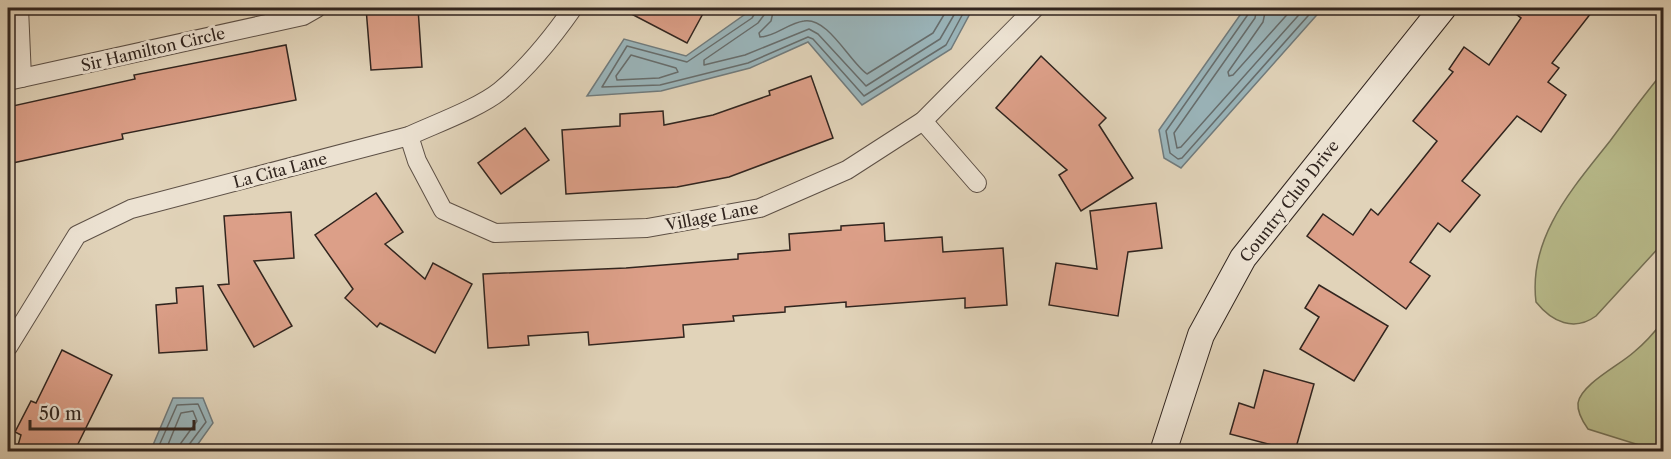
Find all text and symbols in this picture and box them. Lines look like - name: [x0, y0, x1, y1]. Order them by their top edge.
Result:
- street label: Sir Hamilton Circle: [79, 23, 227, 75]
- street label: Country Club Drive: [1235, 136, 1343, 266]
- street label: La Cita Lane: [231, 148, 329, 192]
- street label: Village Lane: [663, 197, 760, 235]
- scale bar: [30, 393, 194, 431]
- text: 50 m: [39, 403, 82, 425]

